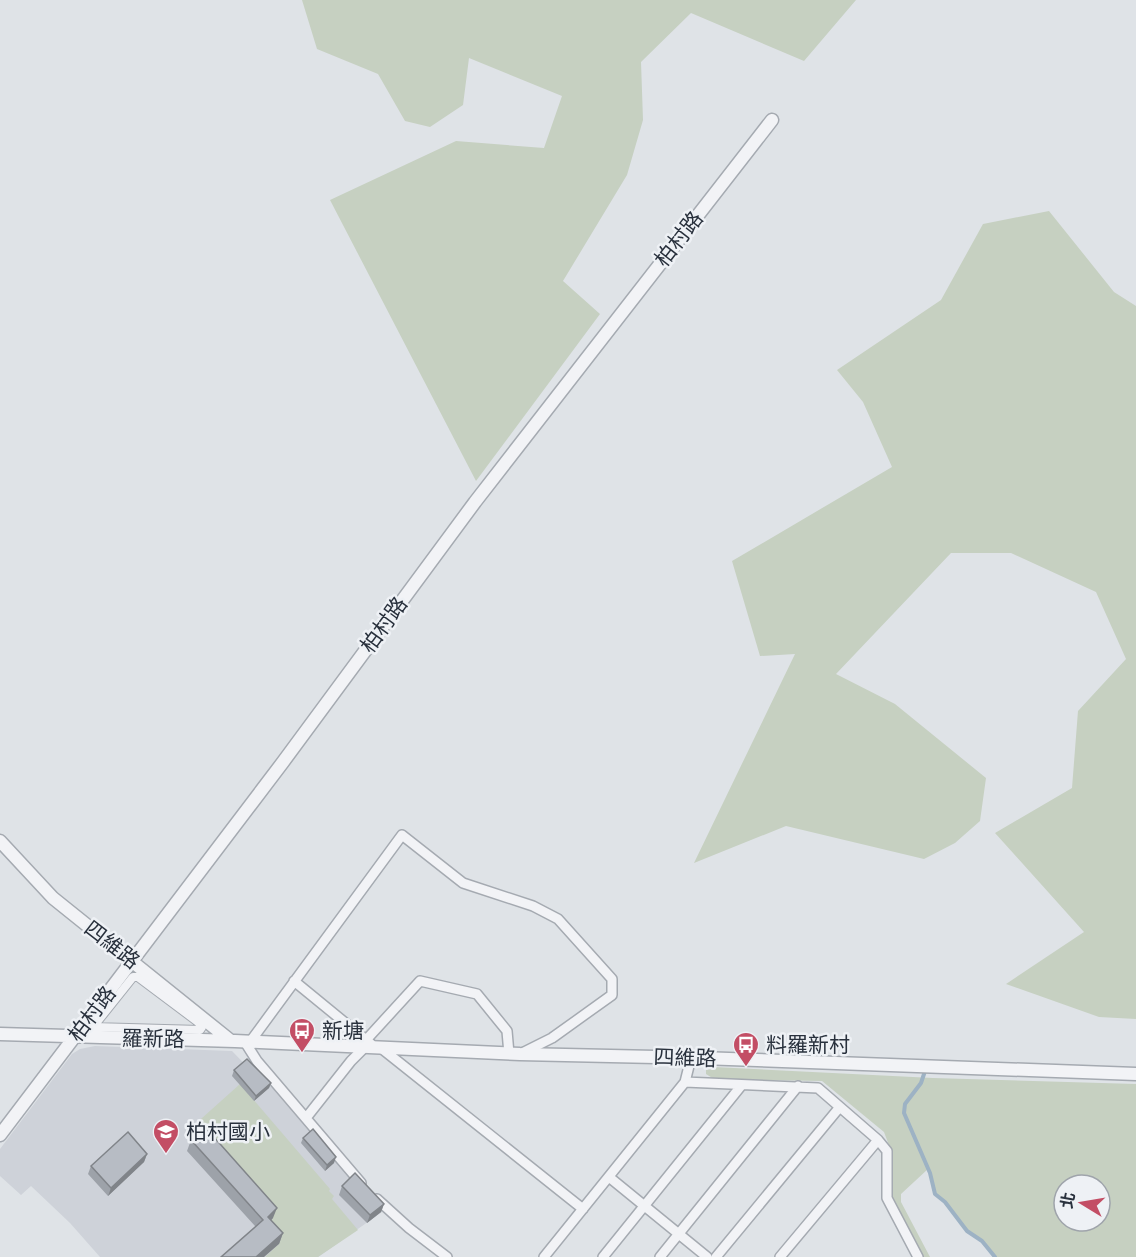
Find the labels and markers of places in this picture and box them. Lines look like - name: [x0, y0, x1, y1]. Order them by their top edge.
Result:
- bus stop icon: 新塘: [287, 1016, 317, 1054]
- place label: 新塘: [322, 1019, 364, 1042]
- bus stop icon: 料羅新村: [731, 1030, 761, 1068]
- place label: 料羅新村: [766, 1033, 850, 1056]
- school or university icon: 柏村國小: [151, 1117, 181, 1155]
- place label: 柏村國小: [186, 1120, 270, 1143]

